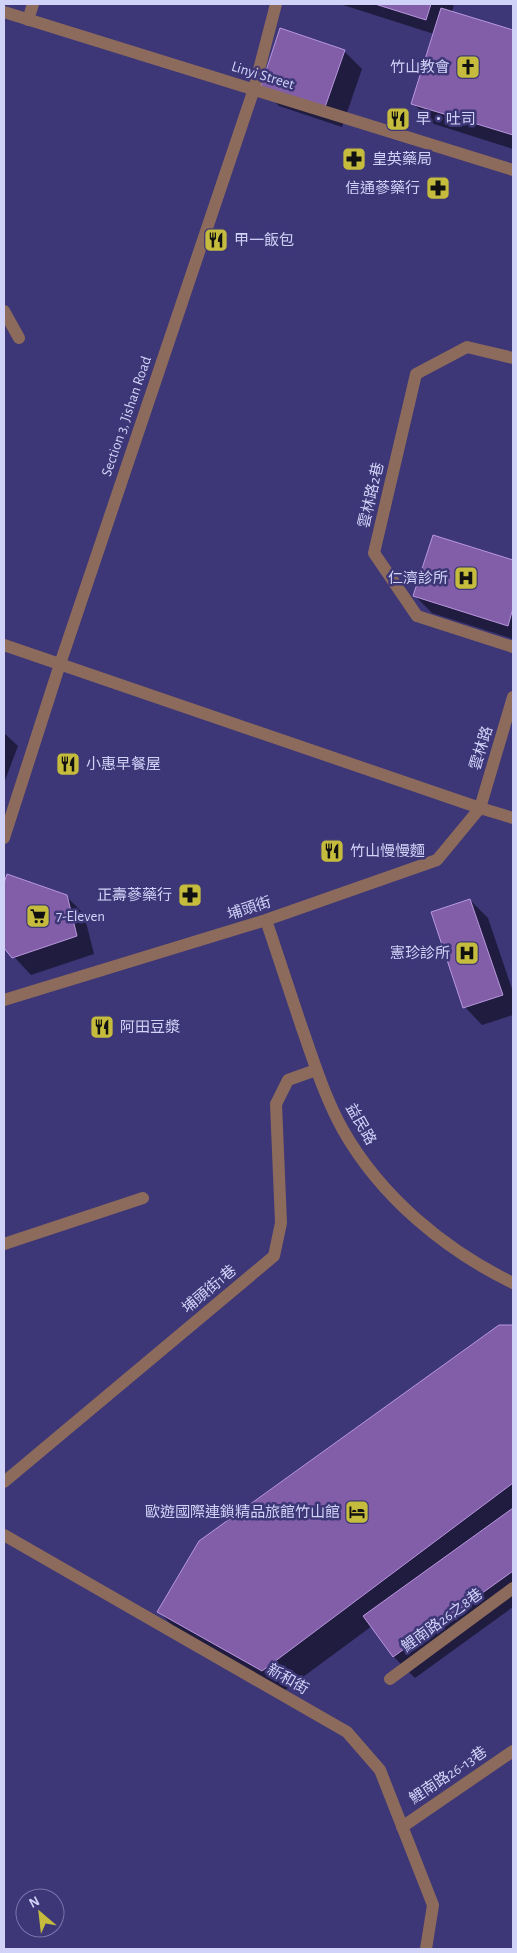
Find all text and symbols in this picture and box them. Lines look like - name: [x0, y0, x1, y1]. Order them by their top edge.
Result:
- church icon: 竹山教會: [455, 54, 481, 80]
- street label: Linyi Street: [230, 59, 296, 92]
- place label: 竹山教會: [390, 59, 450, 75]
- restaurant icon: 早‧吐司: [385, 106, 411, 132]
- place label: 早‧吐司: [416, 111, 476, 127]
- pharmacy icon: 皇英藥局: [341, 146, 367, 172]
- place label: 皇英藥局: [372, 151, 432, 167]
- pharmacy icon: 信通蔘藥行: [425, 175, 451, 201]
- place label: 信通蔘藥行: [345, 180, 420, 196]
- restaurant icon: 甲一飯包: [203, 227, 229, 253]
- place label: 甲一飯包: [234, 232, 294, 248]
- street label: Section 3, Jishan Road: [99, 354, 154, 478]
- street label: 雲林路2巷: [356, 461, 386, 529]
- hospital icon: 仁濟診所: [453, 565, 479, 591]
- place label: 仁濟診所: [388, 570, 448, 586]
- street label: 雲林路: [467, 724, 495, 772]
- restaurant icon: 小惠早餐屋: [55, 751, 81, 777]
- place label: 小惠早餐屋: [86, 756, 161, 772]
- restaurant icon: 竹山慢慢麵: [319, 838, 345, 864]
- place label: 竹山慢慢麵: [350, 843, 425, 859]
- pharmacy icon: 正壽蔘藥行: [177, 882, 203, 908]
- place label: 正壽蔘藥行: [97, 887, 172, 903]
- street label: 埔頭街: [225, 892, 273, 923]
- supermarket icon: 7-Eleven: [25, 903, 51, 929]
- place label: 7-Eleven: [56, 909, 105, 924]
- hospital icon: 憲珍診所: [454, 940, 480, 966]
- place label: 憲珍診所: [390, 944, 450, 961]
- restaurant icon: 阿田豆漿: [89, 1014, 115, 1040]
- place label: 阿田豆漿: [120, 1019, 180, 1035]
- street label: 益民路: [343, 1101, 379, 1147]
- street label: 埔頭街1巷: [178, 1261, 239, 1316]
- hotel icon: 歐遊國際連鎖精品旅館竹山館: [344, 1499, 370, 1525]
- place label: 歐遊國際連鎖精品旅館竹山館: [145, 1503, 340, 1520]
- street label: 鯉南路26之8巷: [398, 1585, 486, 1655]
- street label: 新和街: [265, 1661, 311, 1697]
- street label: 鯉南路26-13巷: [406, 1743, 490, 1807]
- north arrow: [15, 1888, 65, 1938]
- text: N: [27, 1894, 42, 1911]

